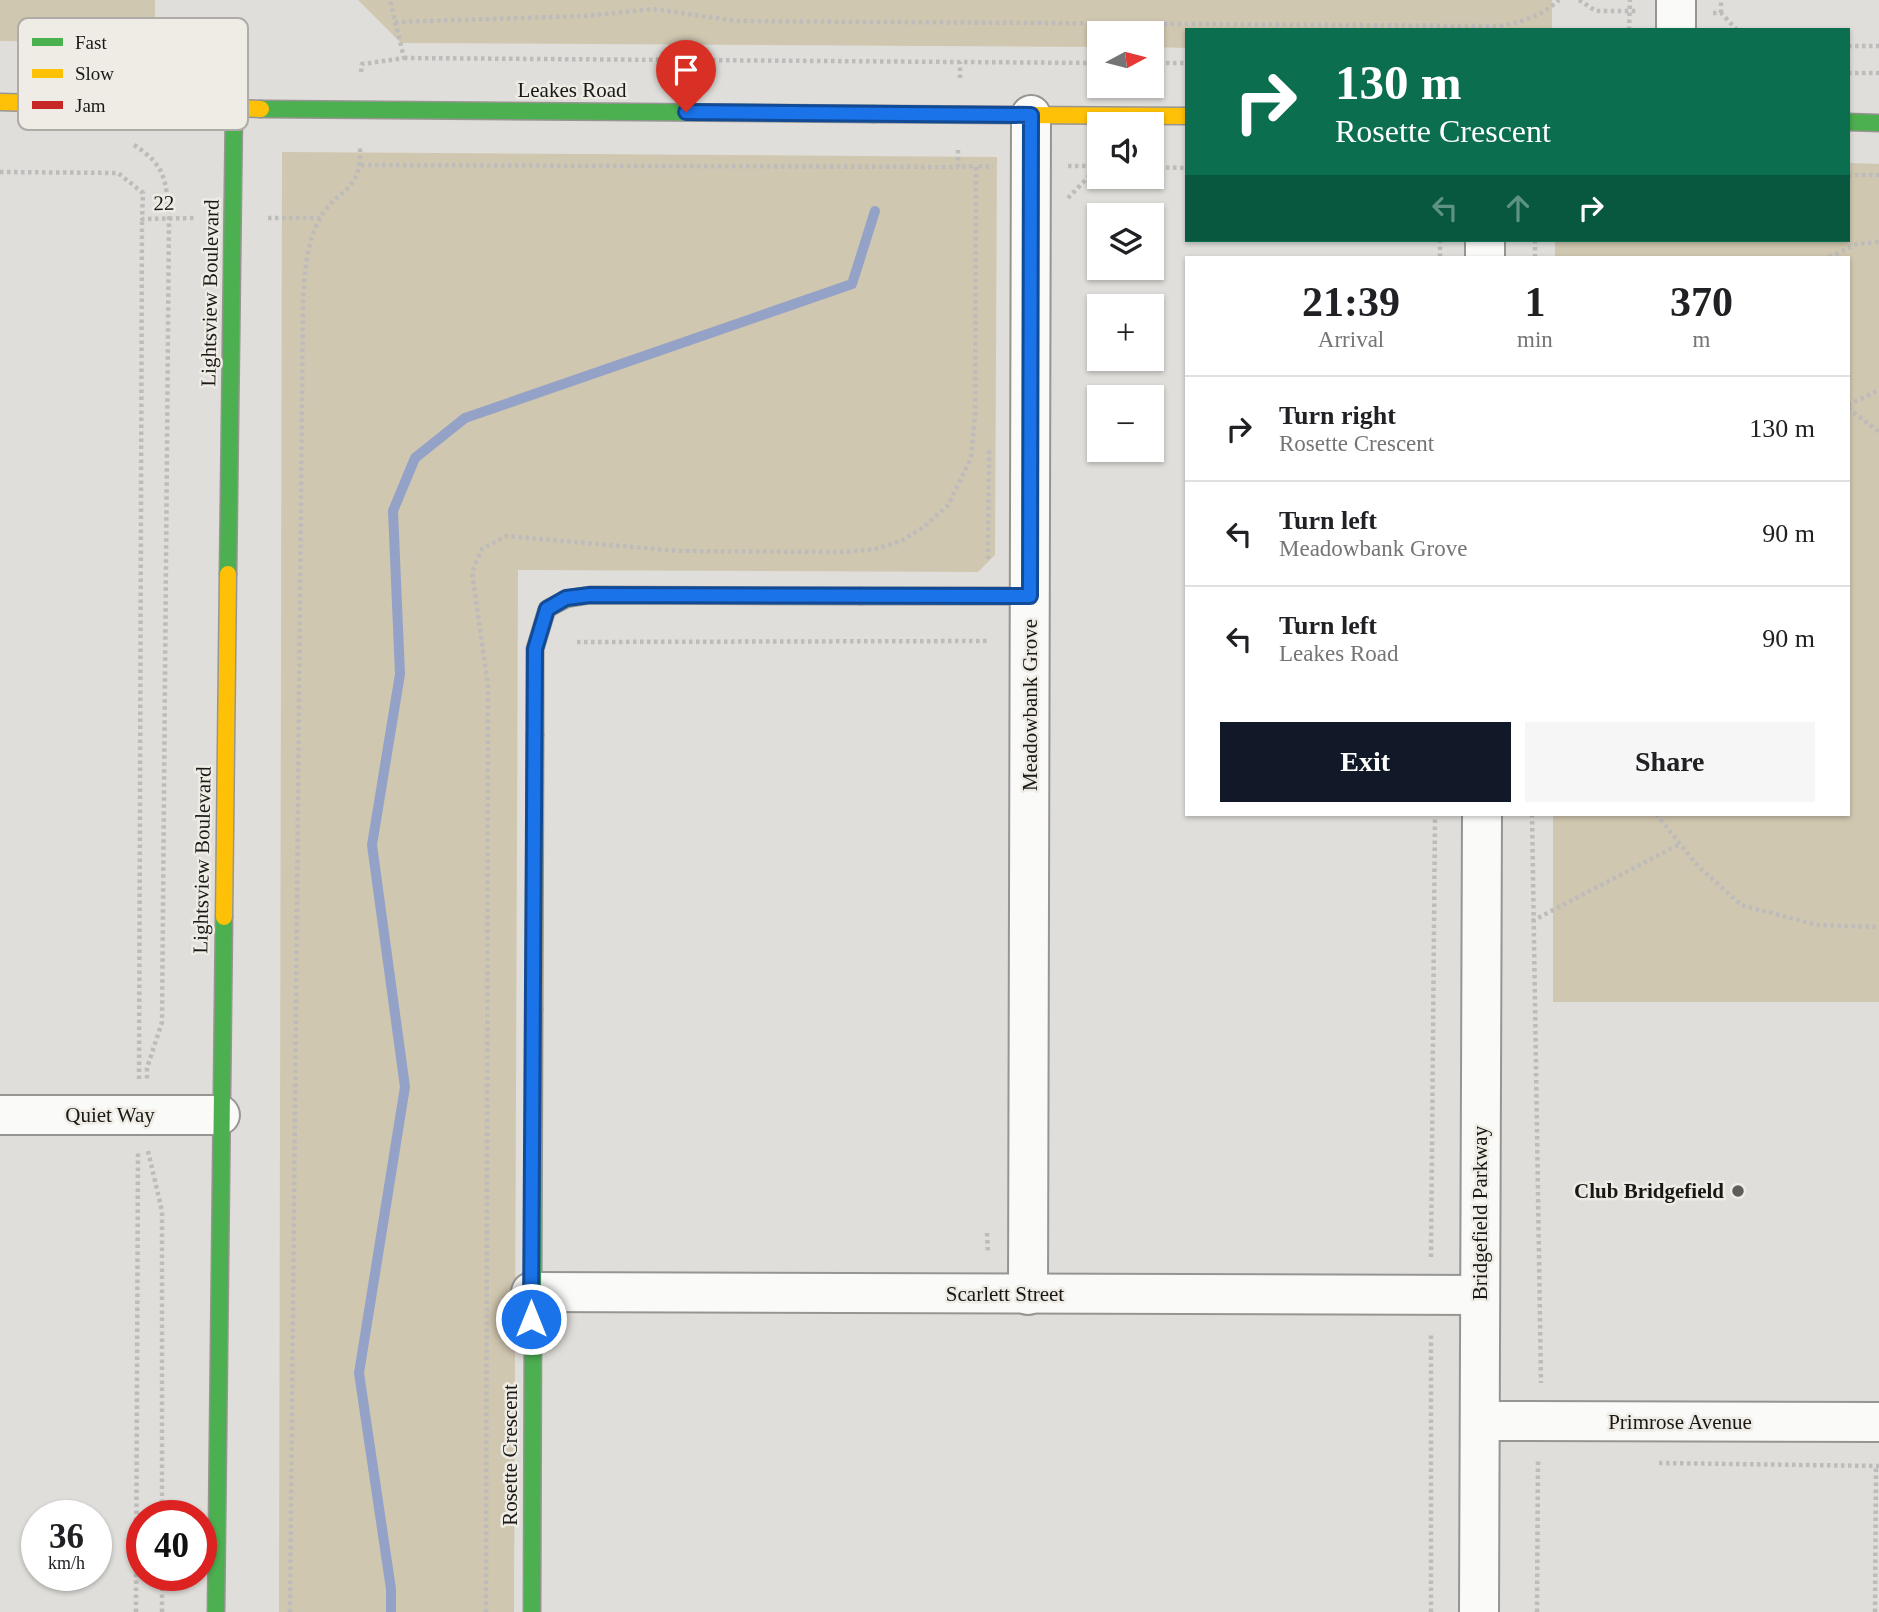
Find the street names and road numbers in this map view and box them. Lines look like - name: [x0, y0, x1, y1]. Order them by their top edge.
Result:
- street label: Leakes Road: [517, 78, 627, 102]
- street label: 22: [153, 191, 175, 215]
- street label: Lightsview Boulevard: [196, 199, 224, 387]
- street label: Meadowbank Grove: [1018, 619, 1042, 791]
- street label: Lightsview Boulevard: [188, 766, 216, 954]
- street label: Quiet Way: [65, 1103, 155, 1127]
- street label: Bridgefield Parkway: [1468, 1125, 1492, 1300]
- street label: Scarlett Street: [946, 1282, 1064, 1306]
- street label: Rosette Crescent: [498, 1384, 522, 1526]
- street label: Primrose Avenue: [1608, 1410, 1752, 1434]

